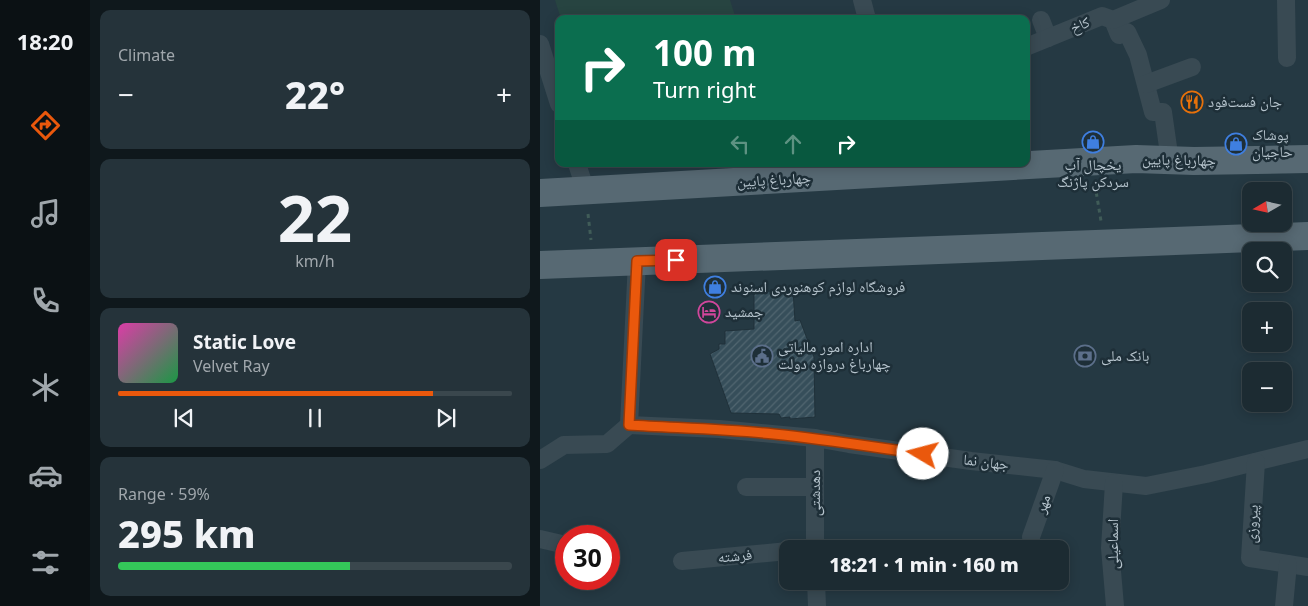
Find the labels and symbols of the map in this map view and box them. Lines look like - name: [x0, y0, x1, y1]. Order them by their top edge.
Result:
- street label: کاخ: [1067, 11, 1093, 38]
- restaurant icon: جان فست‌فود: [1180, 90, 1204, 114]
- place label: جان فست‌فود: [1208, 91, 1283, 112]
- place label: پوشاک حاجیان: [1252, 124, 1293, 162]
- shop icon: یخچال آب سردکن پاژنگ: [1081, 130, 1105, 154]
- shop icon: پوشاک حاجیان: [1224, 132, 1248, 156]
- street label: چهارباغ پایین: [1142, 148, 1217, 171]
- place label: یخچال آب سردکن پاژنگ: [1057, 154, 1129, 192]
- street label: چهارباغ پایین: [736, 167, 812, 192]
- north arrow: [1242, 182, 1292, 232]
- pin: [655, 239, 697, 281]
- shop icon: فروشگاه لوازم کوهنوردی اسنوند: [703, 275, 727, 299]
- place label: فروشگاه لوازم کوهنوردی اسنوند: [731, 276, 905, 297]
- hotel icon: جمشيد: [697, 300, 721, 324]
- place label: جمشيد: [725, 301, 764, 321]
- place label: اداره امور مالیاتی چهارباغ دروازه دولت: [778, 336, 891, 374]
- public building icon: اداره امور مالیاتی چهارباغ دروازه دولت: [750, 344, 774, 368]
- bank icon: بانک ملی: [1073, 344, 1097, 368]
- place label: بانک ملی: [1101, 345, 1149, 366]
- position arrow: [896, 427, 948, 479]
- street label: جهان نما: [962, 448, 1011, 475]
- street label: دهدشتی: [804, 470, 825, 516]
- street label: مهر: [1029, 491, 1055, 517]
- street label: پیروزی: [1240, 504, 1263, 544]
- street label: اسماعیلی: [1102, 519, 1123, 569]
- speed limit sign: 30: [555, 525, 620, 590]
- street label: فرشته: [717, 544, 753, 566]

